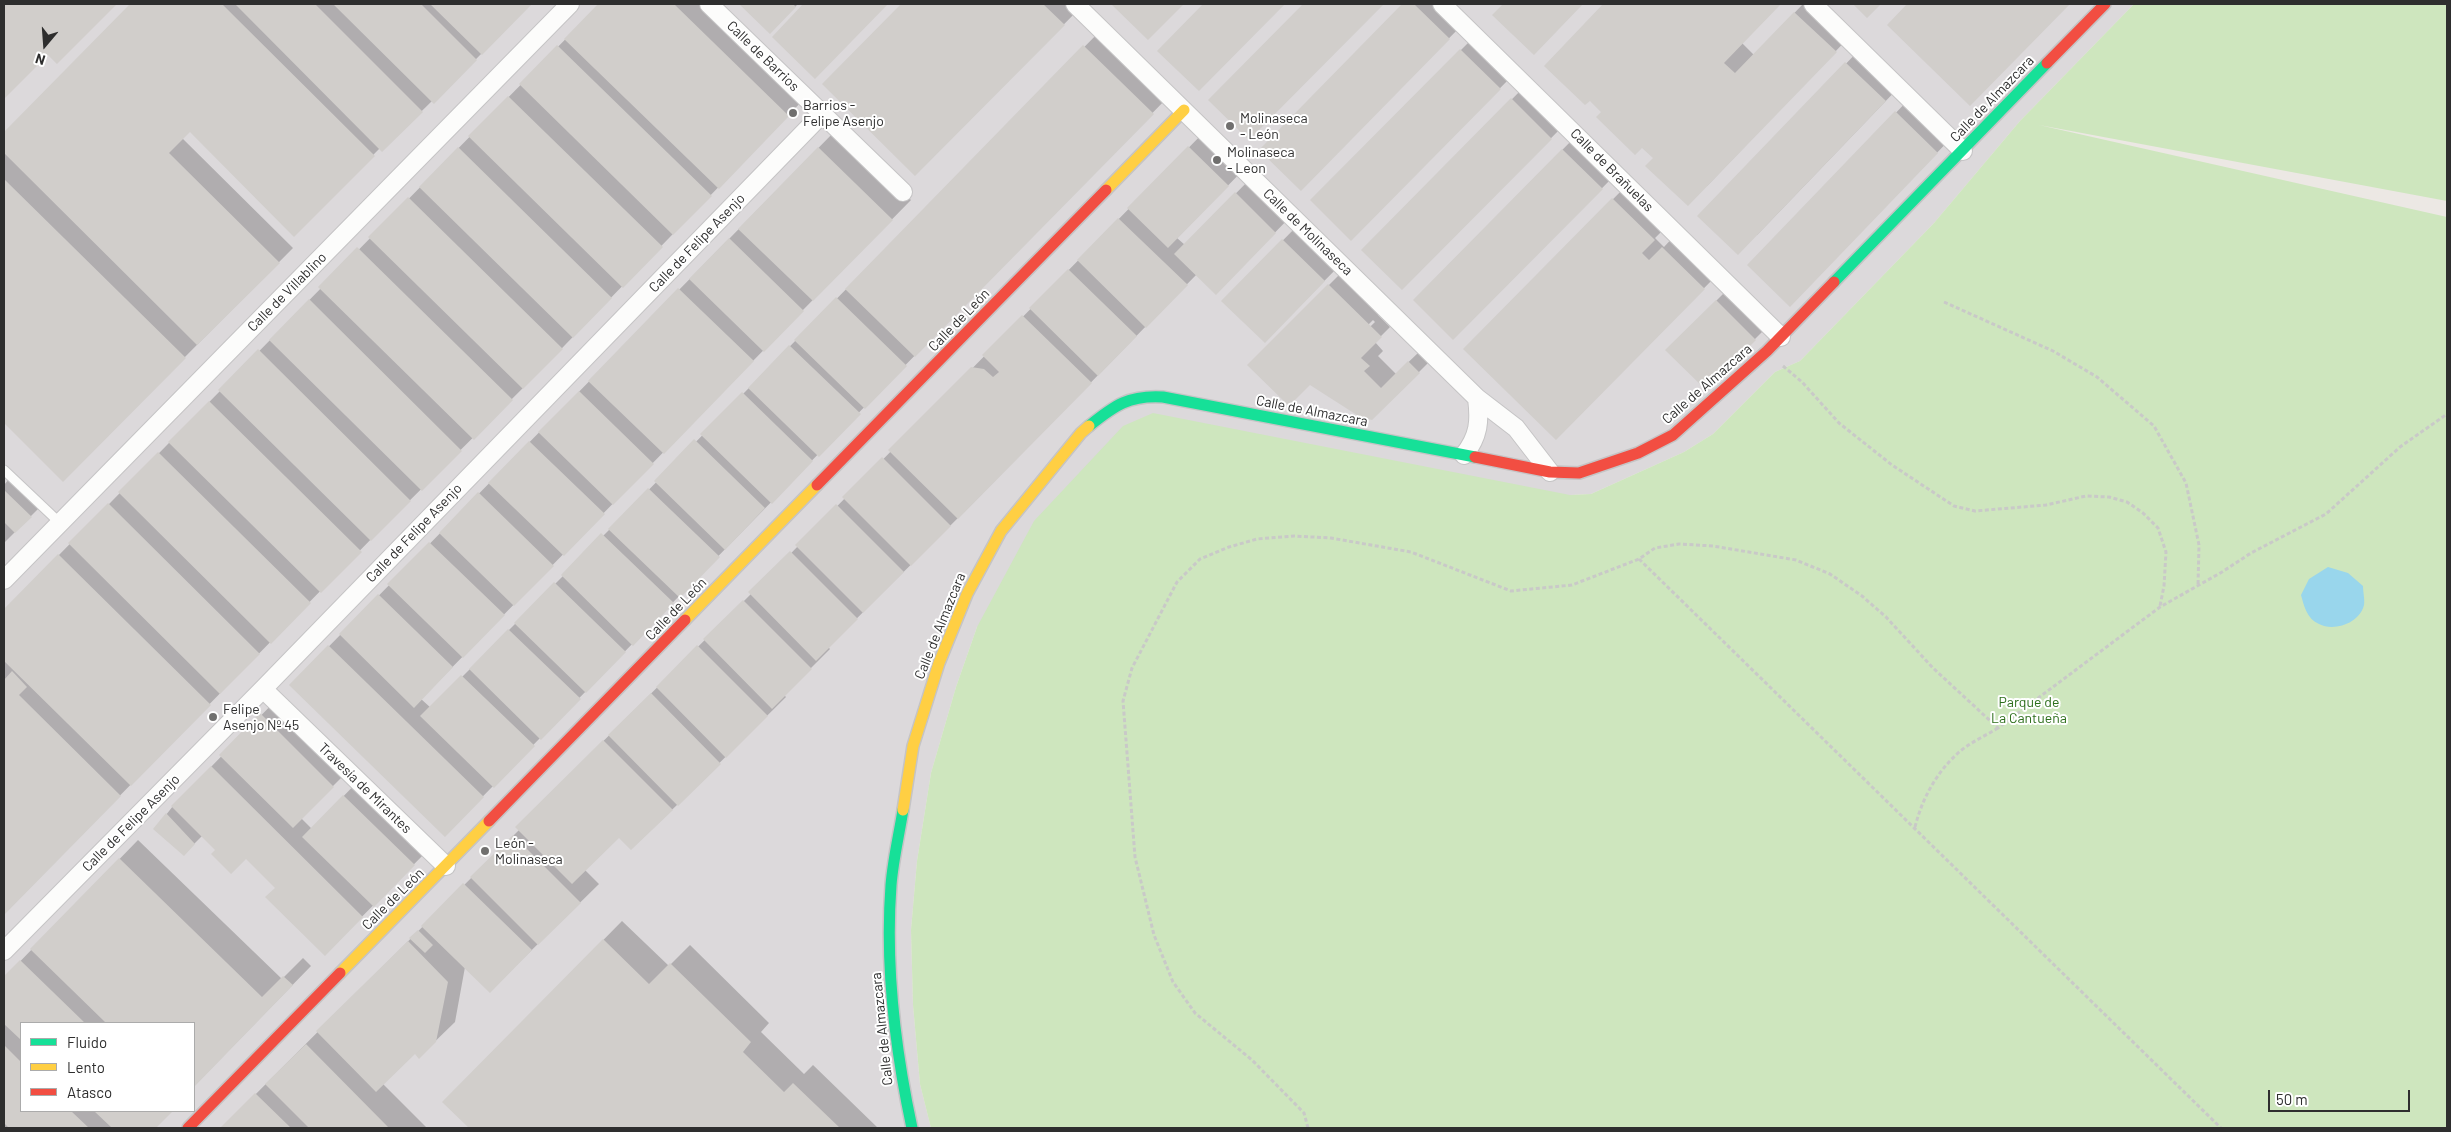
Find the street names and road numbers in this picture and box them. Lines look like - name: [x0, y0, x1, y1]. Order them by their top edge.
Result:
- street label: Calle de Barrios: [723, 17, 803, 95]
- street label: Calle de Almazcara: [1947, 52, 2037, 146]
- street label: Calle de Brañuelas: [1567, 125, 1657, 215]
- street label: Calle de Molinaseca: [1260, 185, 1356, 279]
- street label: Calle de Felipe Asenjo: [645, 190, 749, 296]
- street label: Calle de Villablino: [244, 249, 330, 335]
- street label: Calle de León: [925, 285, 993, 355]
- street label: Calle de Almazcara: [1659, 340, 1755, 428]
- street label: Calle de Almazcara: [1255, 392, 1369, 430]
- street label: Calle de Felipe Asenjo: [362, 480, 466, 586]
- street label: Calle de Almazcara: [911, 570, 969, 682]
- street label: Calle de León: [642, 574, 710, 644]
- street label: Travesía de Mirantes: [315, 739, 415, 837]
- street label: Calle de Felipe Asenjo: [79, 771, 183, 875]
- street label: Calle de León: [359, 865, 427, 933]
- street label: Calle de Almazcara: [868, 972, 896, 1086]

